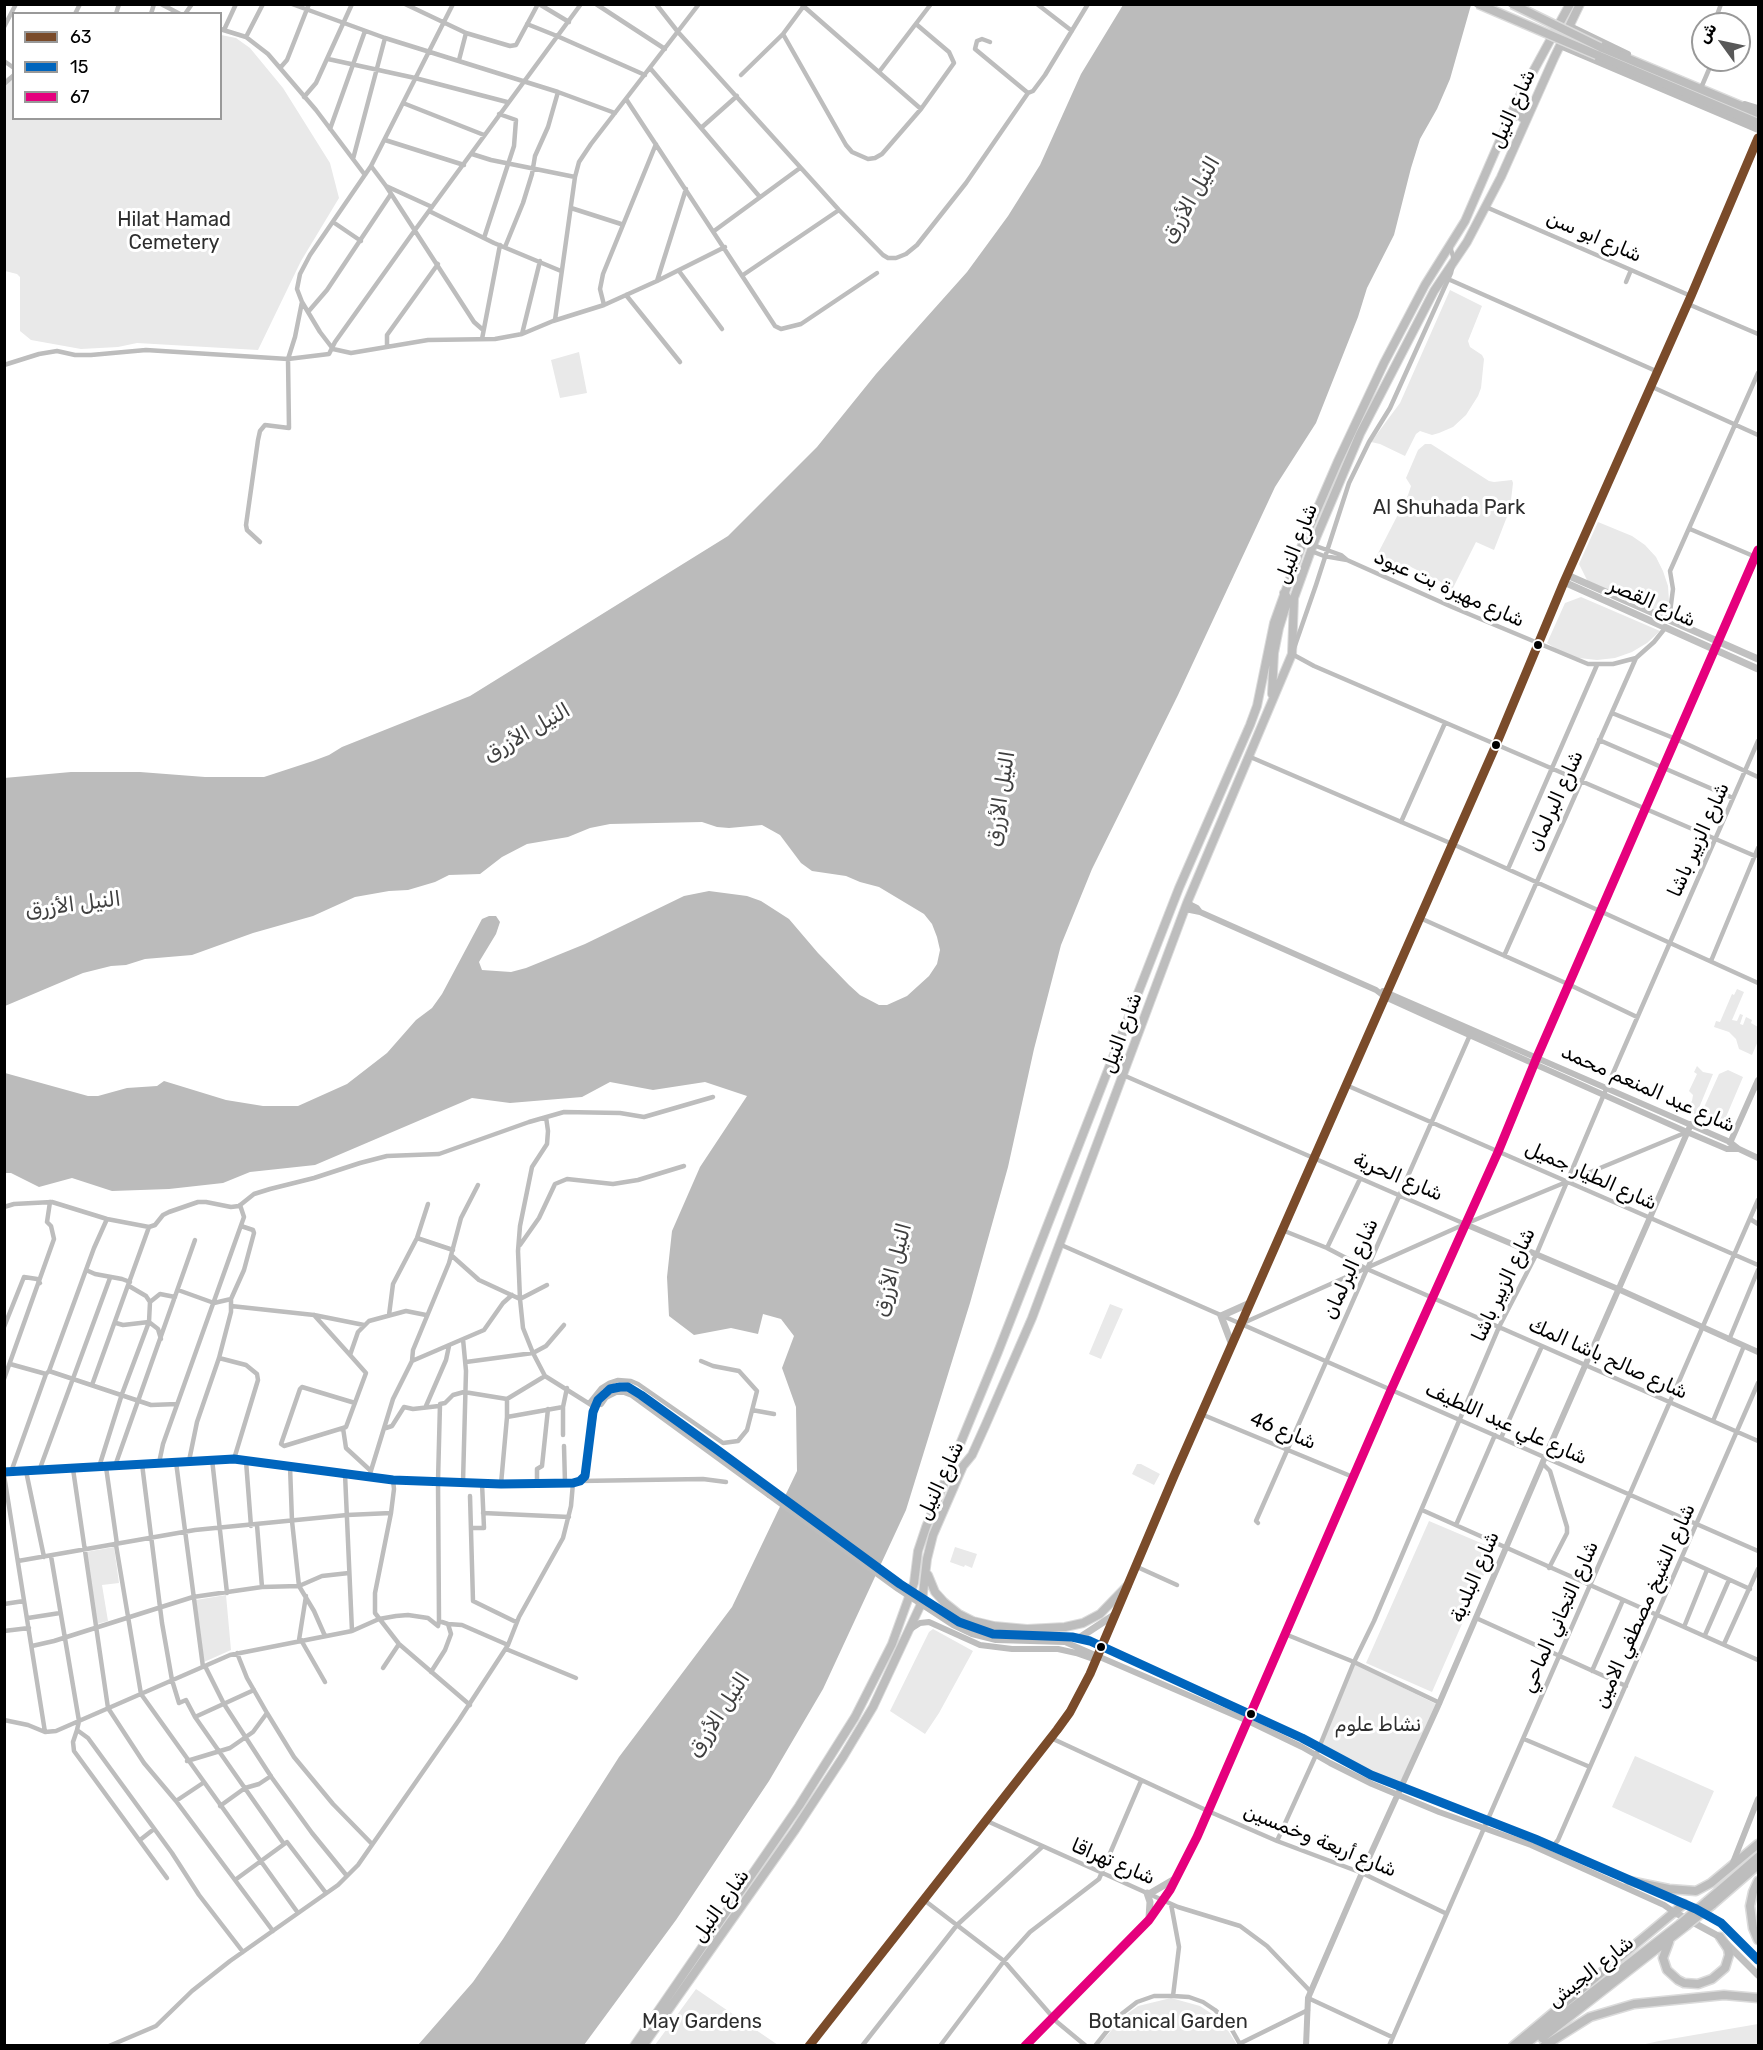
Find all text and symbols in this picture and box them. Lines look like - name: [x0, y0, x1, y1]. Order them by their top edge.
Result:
- legend: [12, 12, 222, 120]
- north arrow: [1691, 12, 1751, 72]
- text: ش: [1694, 19, 1721, 47]
- text: 63: [70, 26, 92, 48]
- text: 15: [70, 56, 88, 78]
- street label: شارع النيل: [1485, 66, 1541, 152]
- text: 67: [70, 86, 90, 108]
- water label: النيل الأزرق: [1156, 152, 1226, 248]
- street label: شارع ابو سن: [1543, 206, 1645, 268]
- park label: Hilat Hamad Cemetery: [117, 208, 231, 255]
- park label: Al Shuhada Park: [1373, 496, 1525, 520]
- street label: شارع النيل: [1271, 500, 1323, 588]
- street label: شارع مهيرة بت عبود: [1370, 545, 1528, 633]
- street label: شارع القصر: [1605, 573, 1699, 633]
- unlabelled marker: [1532, 639, 1544, 651]
- water label: النيل الأزرق: [479, 698, 575, 768]
- unlabelled marker: [1490, 739, 1502, 751]
- street label: شارع البرلمان: [1523, 747, 1589, 855]
- water label: النيل الأزرق: [981, 749, 1021, 849]
- street label: شارع الزبير باشا: [1663, 779, 1735, 901]
- water label: النيل الأزرق: [24, 887, 122, 923]
- street label: شارع النيل: [1096, 989, 1148, 1077]
- street label: شارع عبد المنعم محمد: [1557, 1040, 1739, 1138]
- street label: شارع الطيار جميل: [1521, 1136, 1661, 1216]
- street label: شارع الحرية: [1350, 1147, 1446, 1207]
- street label: شارع البرلمان: [1318, 1215, 1384, 1323]
- water label: النيل الأزرق: [868, 1220, 918, 1320]
- street label: شارع الزبير باشا: [1467, 1224, 1541, 1346]
- street label: شارع صالح باشا المك: [1525, 1313, 1691, 1405]
- street label: شارع علي عبد اللطيف: [1421, 1377, 1591, 1471]
- street label: شارع 46: [1246, 1407, 1320, 1455]
- street label: شارع النيل: [912, 1438, 970, 1524]
- street label: شارع الشيخ مصطفي الامين: [1589, 1500, 1701, 1712]
- street label: شارع البلدية: [1445, 1528, 1505, 1626]
- street label: شارع التجاني الماحي: [1516, 1537, 1604, 1697]
- unlabelled marker: [1095, 1641, 1107, 1653]
- water label: النيل الأزرق: [682, 1668, 756, 1762]
- unlabelled marker: [1245, 1708, 1257, 1720]
- park label: نشاط علوم: [1335, 1713, 1421, 1737]
- street label: شارع أربعة وخمسين: [1240, 1799, 1400, 1883]
- street label: شارع تهراقا: [1067, 1834, 1159, 1890]
- street label: شارع النيل: [687, 1865, 755, 1947]
- street label: شارع الجيش: [1543, 1931, 1639, 2013]
- park label: May Gardens: [642, 2010, 762, 2034]
- park label: Botanical Garden: [1088, 2010, 1248, 2034]

